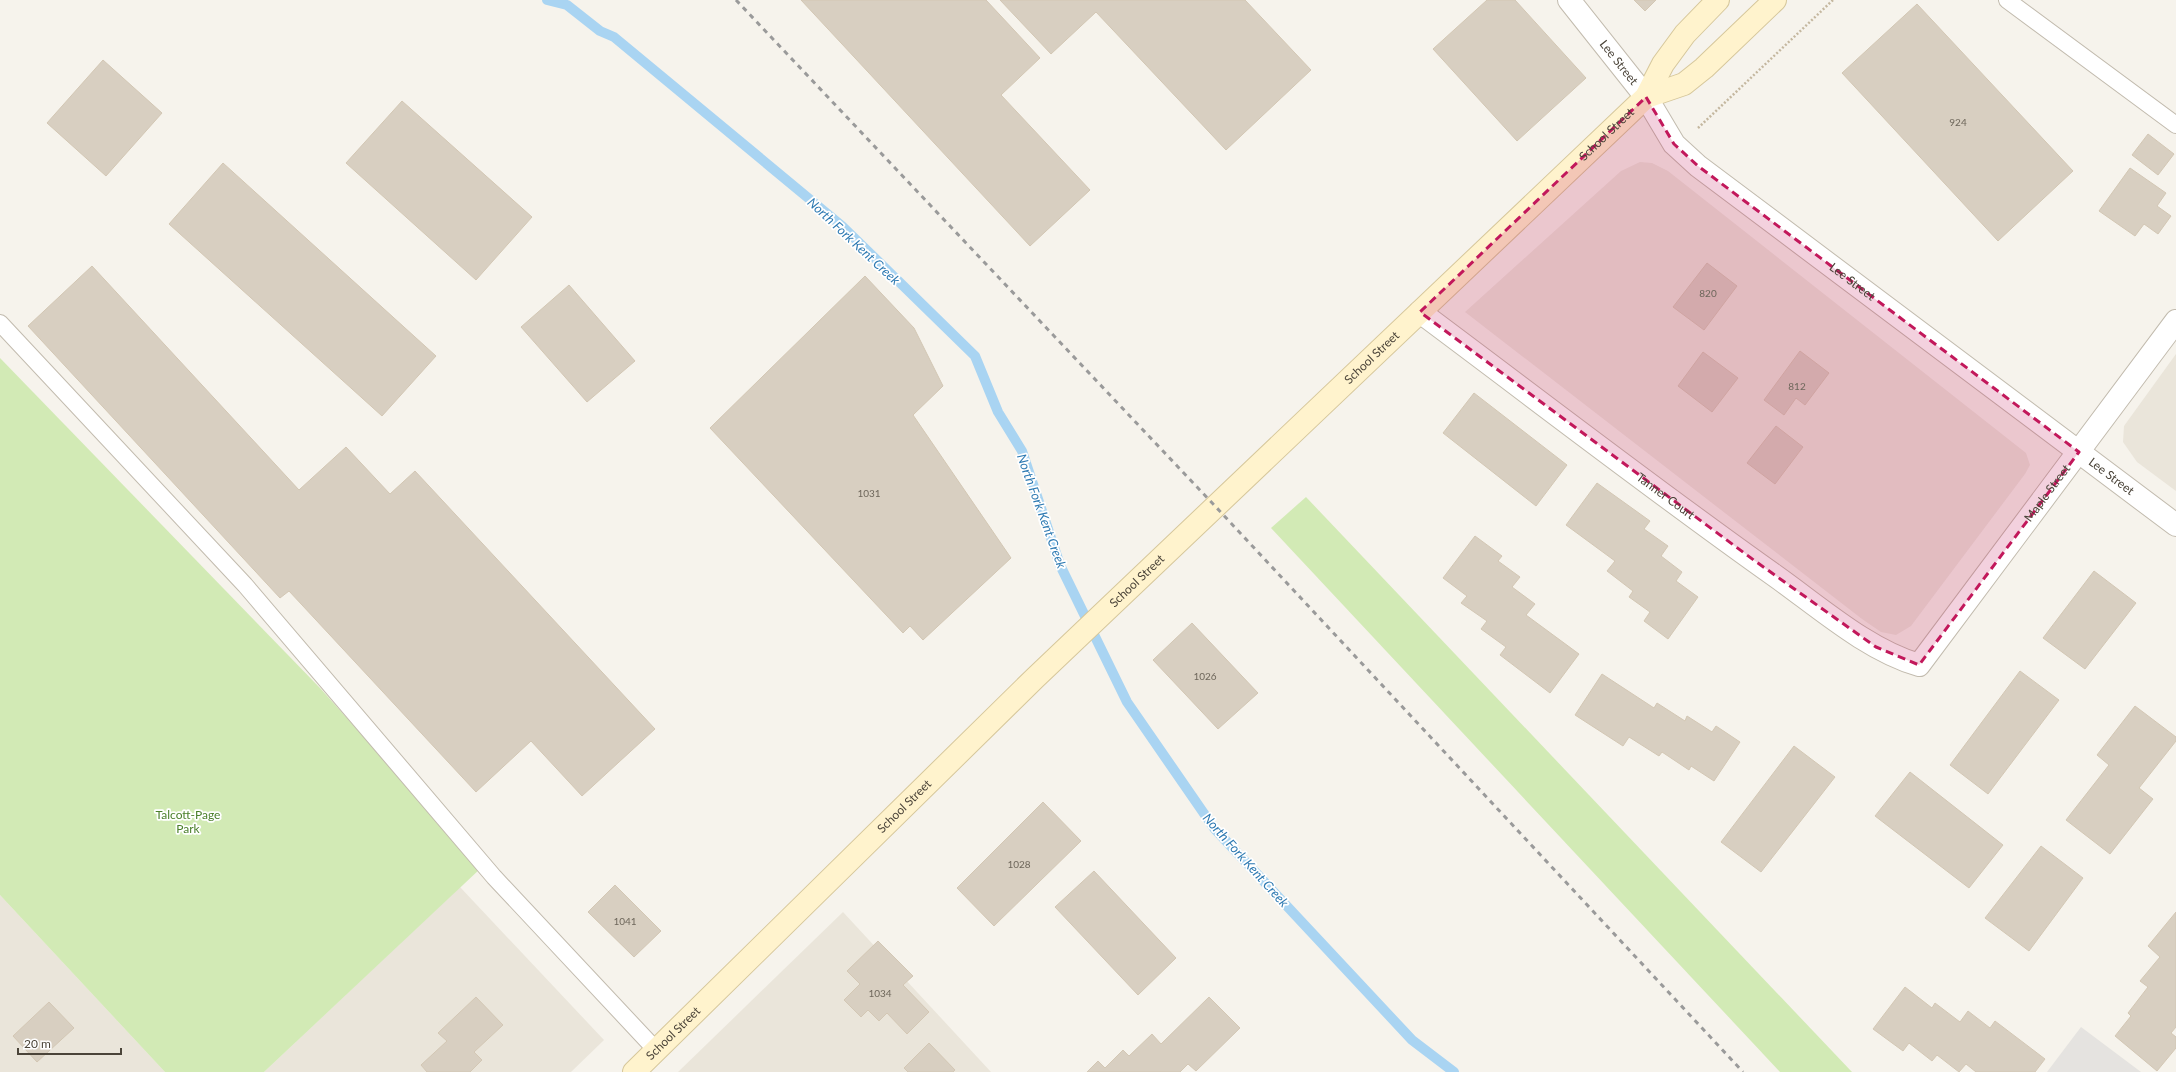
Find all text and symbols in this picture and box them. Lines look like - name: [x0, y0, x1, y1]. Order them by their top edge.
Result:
- street label: Lee Street: [1597, 37, 1642, 88]
- street label: School Street: [1576, 104, 1637, 164]
- house number: 924: [1949, 116, 1967, 128]
- water label: North Fork Kent Creek: [804, 194, 904, 289]
- street label: Lee Street: [1827, 259, 1879, 304]
- house number: 820: [1699, 287, 1717, 299]
- street label: School Street: [1341, 327, 1403, 387]
- house number: 812: [1788, 380, 1806, 392]
- water label: North Fork Kent Creek: [1014, 452, 1070, 571]
- street label: Lee Street: [2086, 454, 2138, 498]
- street label: Maple Street: [2021, 461, 2074, 524]
- street label: Tanner Court: [1634, 469, 1698, 523]
- house number: 1031: [857, 487, 881, 499]
- street label: School Street: [1106, 551, 1168, 610]
- house number: 1026: [1193, 670, 1217, 682]
- street label: School Street: [874, 776, 935, 836]
- park label: Talcott-Page Park: [156, 807, 220, 836]
- water label: North Fork Kent Creek: [1200, 810, 1293, 911]
- house number: 1028: [1007, 858, 1031, 870]
- house number: 1041: [613, 915, 637, 927]
- house number: 1034: [868, 987, 892, 999]
- street label: School Street: [643, 1003, 704, 1063]
- scale bar: [18, 1030, 121, 1056]
- text: 20 m: [24, 1036, 51, 1051]

